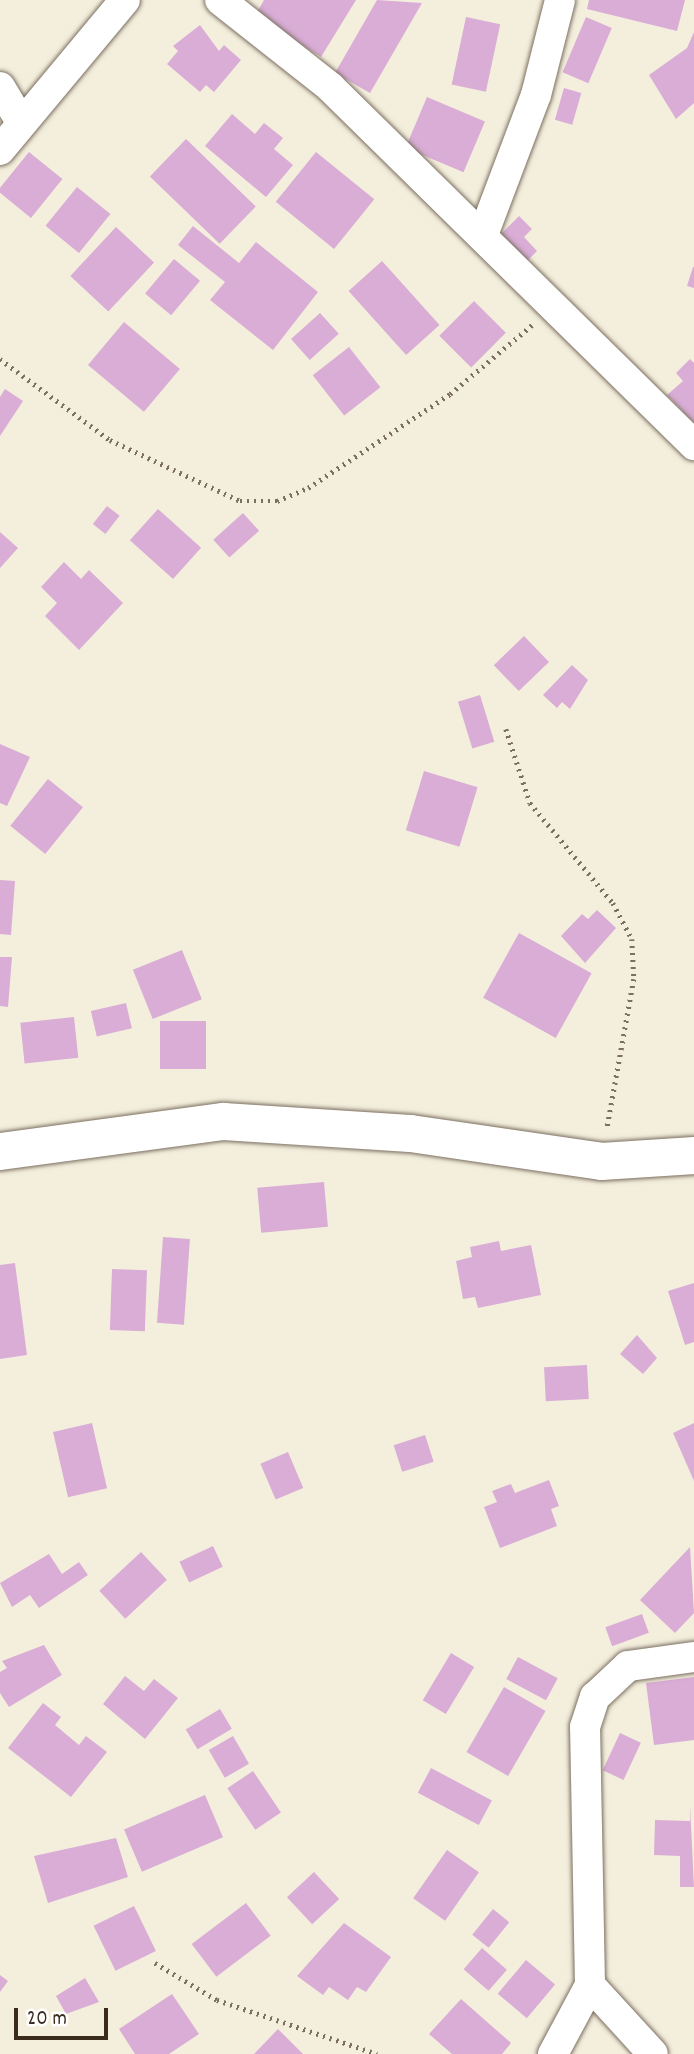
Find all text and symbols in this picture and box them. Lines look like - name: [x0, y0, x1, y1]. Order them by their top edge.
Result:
- scale bar: [18, 1994, 112, 2038]
- text: 20 m: [27, 2005, 67, 2035]

